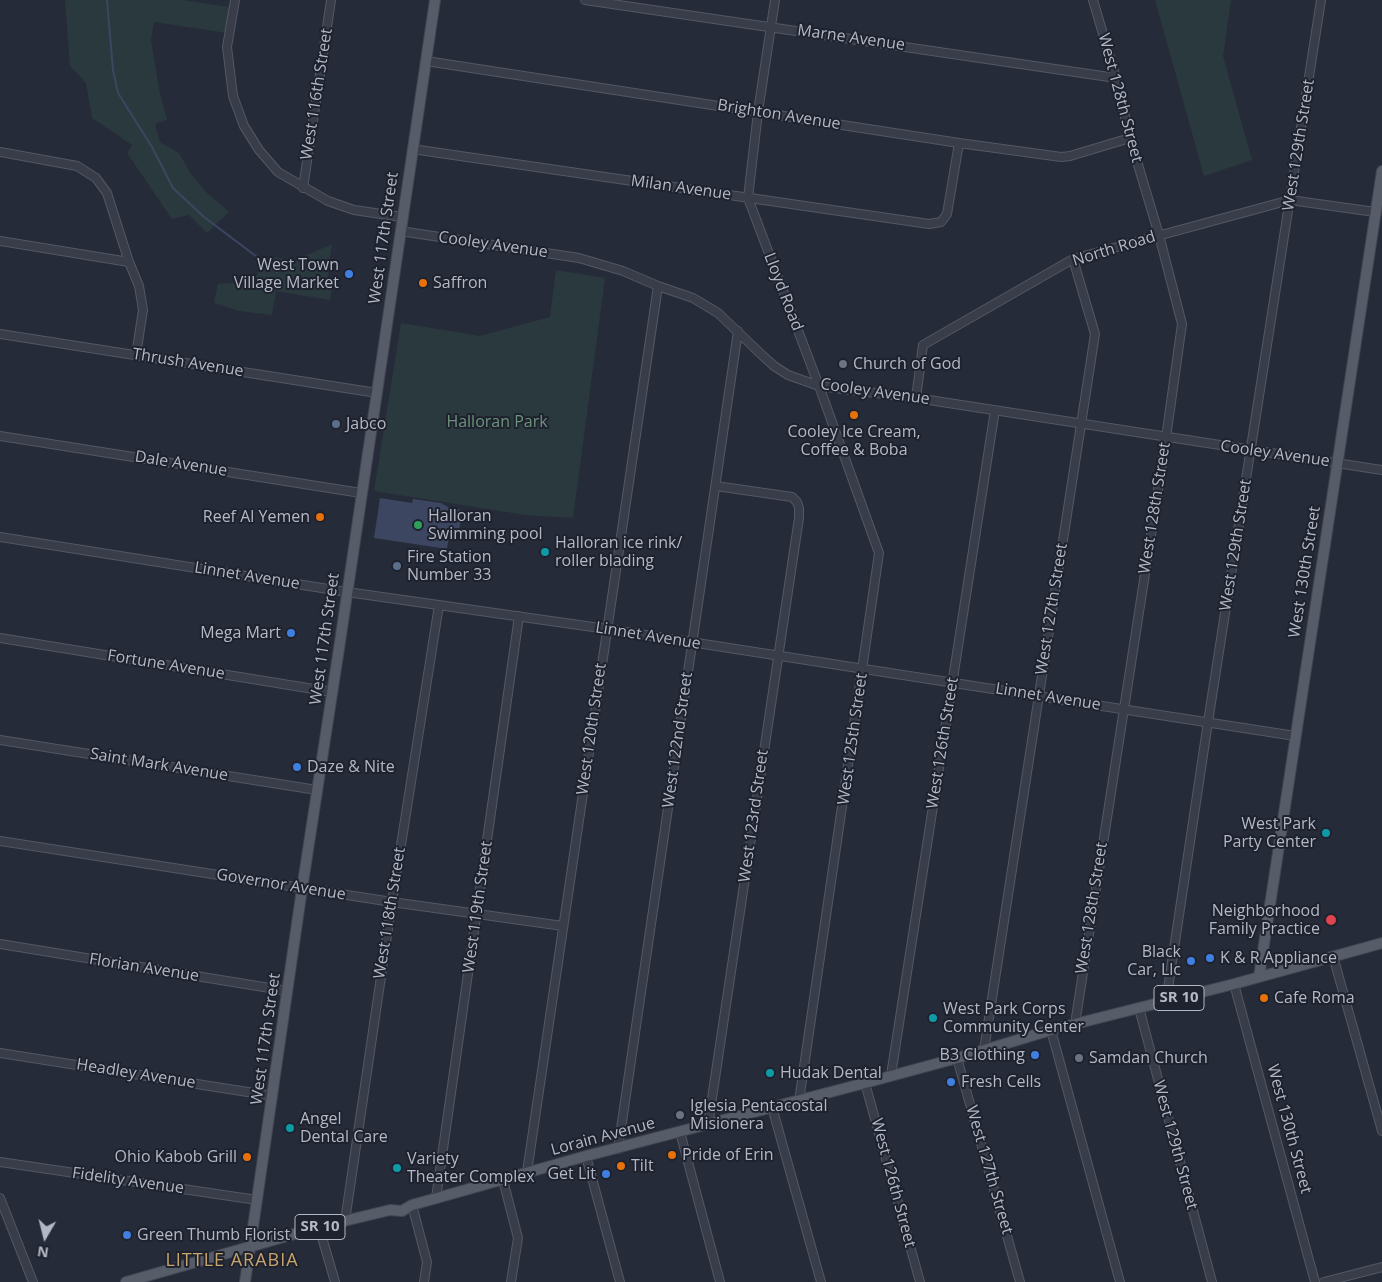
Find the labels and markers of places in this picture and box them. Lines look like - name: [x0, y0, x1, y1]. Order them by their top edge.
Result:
- place label: West Town Village Market: [234, 255, 339, 293]
- marker: West Town Village Market: [343, 268, 355, 280]
- place label: Saffron: [433, 273, 487, 293]
- marker: Saffron: [417, 277, 429, 289]
- place label: Church of God: [853, 354, 961, 374]
- marker: Church of God: [837, 358, 849, 370]
- marker: Cooley Ice Cream, Coffee & Boba: [848, 409, 860, 421]
- place label: Jabco: [346, 414, 386, 434]
- marker: Jabco: [330, 418, 342, 430]
- place label: Cooley Ice Cream, Coffee & Boba: [787, 422, 921, 460]
- place label: Halloran Swimming pool: [428, 506, 543, 544]
- place label: Reef Al Yemen: [203, 507, 310, 527]
- marker: Reef Al Yemen: [314, 511, 326, 523]
- marker: Halloran Swimming pool: [412, 519, 424, 531]
- place label: Halloran ice rink/ roller blading: [555, 533, 682, 571]
- marker: Halloran ice rink/ roller blading: [539, 546, 551, 558]
- place label: Fire Station Number 33: [407, 547, 492, 585]
- marker: Fire Station Number 33: [391, 560, 403, 572]
- place label: Mega Mart: [200, 623, 281, 643]
- marker: Mega Mart: [285, 627, 297, 639]
- place label: Daze & Nite: [307, 757, 395, 777]
- marker: Daze & Nite: [291, 761, 303, 773]
- place label: West Park Party Center: [1223, 814, 1316, 852]
- marker: West Park Party Center: [1320, 827, 1332, 839]
- place label: Neighborhood Family Practice: [1209, 901, 1320, 939]
- marker: Neighborhood Family Practice: [1324, 913, 1338, 927]
- place label: Black Car, Llc: [1127, 942, 1181, 980]
- place label: K & R Appliance: [1220, 948, 1337, 968]
- marker: K & R Appliance: [1204, 952, 1216, 964]
- marker: Black Car, Llc: [1185, 955, 1197, 967]
- place label: Cafe Roma: [1274, 988, 1355, 1008]
- marker: Cafe Roma: [1258, 992, 1270, 1004]
- place label: West Park Corps Community Center: [943, 999, 1084, 1037]
- marker: West Park Corps Community Center: [927, 1012, 939, 1024]
- place label: B3 Clothing: [940, 1045, 1025, 1065]
- place label: Samdan Church: [1089, 1048, 1208, 1068]
- marker: B3 Clothing: [1029, 1049, 1041, 1061]
- marker: Samdan Church: [1073, 1052, 1085, 1064]
- place label: Hudak Dental: [780, 1063, 882, 1083]
- marker: Hudak Dental: [764, 1067, 776, 1079]
- place label: Fresh Cells: [961, 1072, 1041, 1092]
- marker: Fresh Cells: [945, 1076, 957, 1088]
- place label: Iglesia Pentacostal Misionera: [690, 1096, 827, 1134]
- place label: Angel Dental Care: [300, 1109, 388, 1147]
- marker: Iglesia Pentacostal Misionera: [674, 1109, 686, 1121]
- marker: Angel Dental Care: [284, 1122, 296, 1134]
- place label: Pride of Erin: [682, 1145, 774, 1165]
- place label: Ohio Kabob Grill: [115, 1147, 237, 1167]
- place label: Variety Theater Complex: [407, 1149, 535, 1187]
- marker: Pride of Erin: [666, 1149, 678, 1161]
- marker: Ohio Kabob Grill: [241, 1151, 253, 1163]
- place label: Tilt: [631, 1156, 654, 1176]
- marker: Tilt: [615, 1160, 627, 1172]
- marker: Variety Theater Complex: [391, 1162, 403, 1174]
- place label: Get Lit: [547, 1164, 596, 1184]
- marker: Get Lit: [600, 1168, 612, 1180]
- place label: Green Thumb Florist: [137, 1225, 290, 1245]
- marker: Green Thumb Florist: [121, 1229, 133, 1241]

